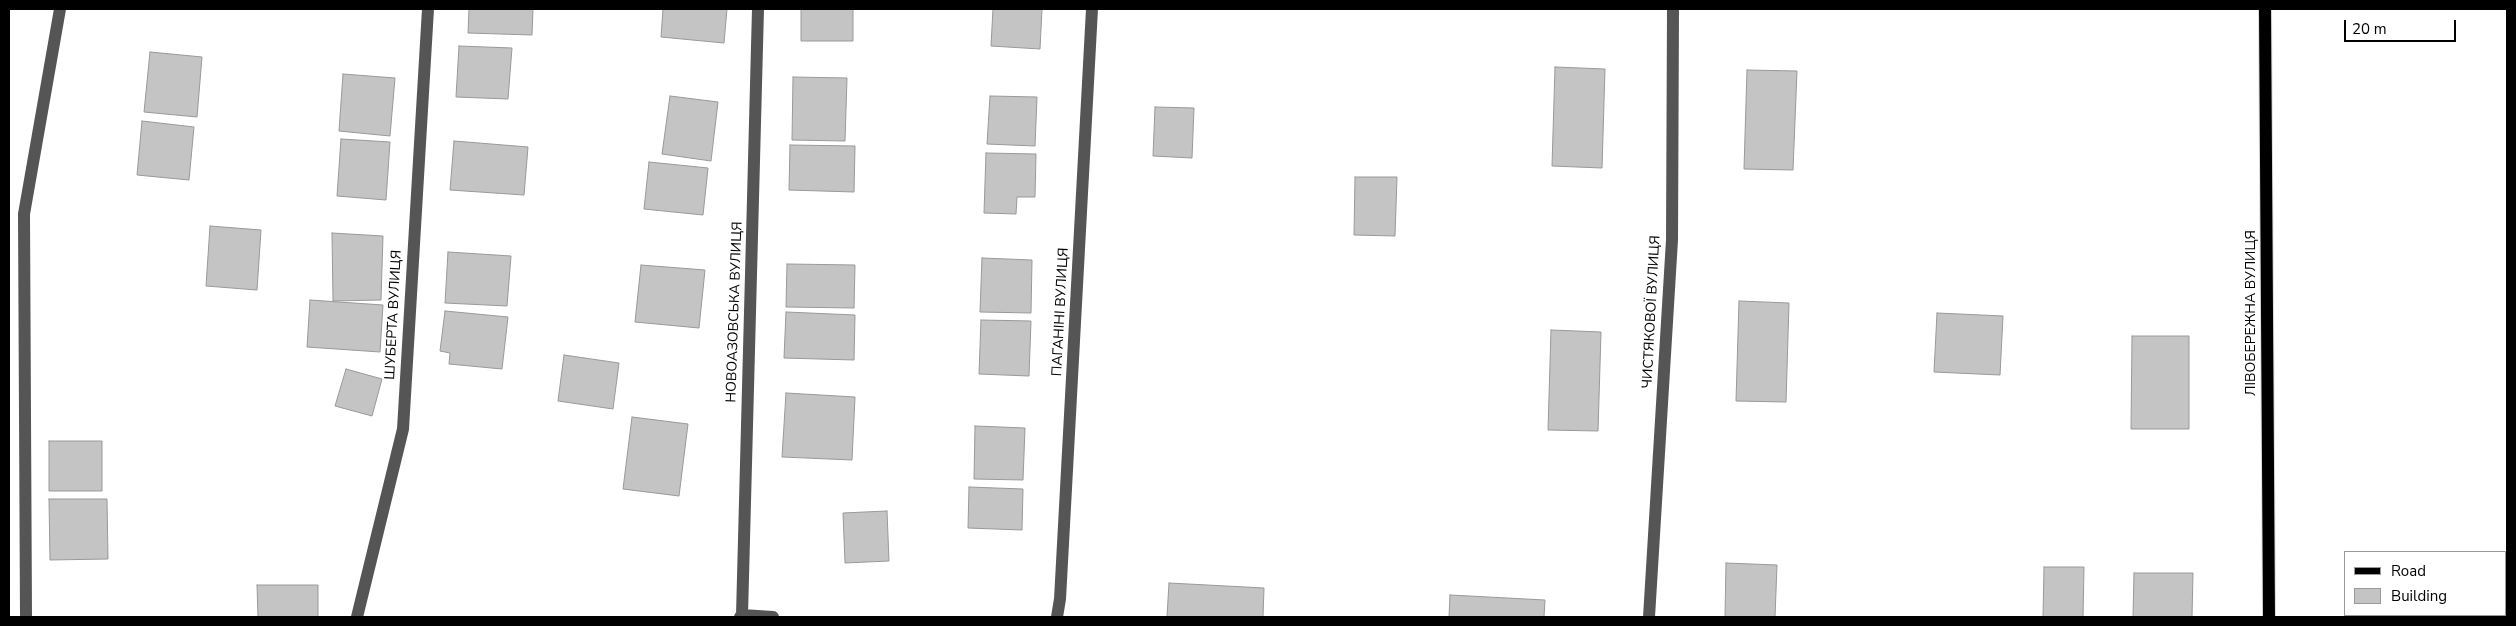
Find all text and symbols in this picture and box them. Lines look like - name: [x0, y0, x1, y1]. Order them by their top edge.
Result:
- scale bar: [2346, 10, 2458, 42]
- text: 20 m: [2352, 19, 2387, 39]
- street label: НОВОАЗОВСЬКА ВУЛИЦЯ: [723, 221, 747, 403]
- street label: ЛІВОБЕРЕЖНА ВУЛИЦЯ: [2244, 230, 2260, 396]
- street label: ЧИСТЯКОВОЇ ВУЛИЦЯ: [1640, 235, 1664, 389]
- street label: ПАГАНІНІ ВУЛИЦЯ: [1049, 247, 1073, 377]
- street label: ШУБЕРТА ВУЛИЦЯ: [382, 250, 406, 380]
- legend: [2344, 551, 2506, 616]
- text: Road: [2391, 561, 2426, 581]
- text: Building: [2391, 586, 2447, 606]

